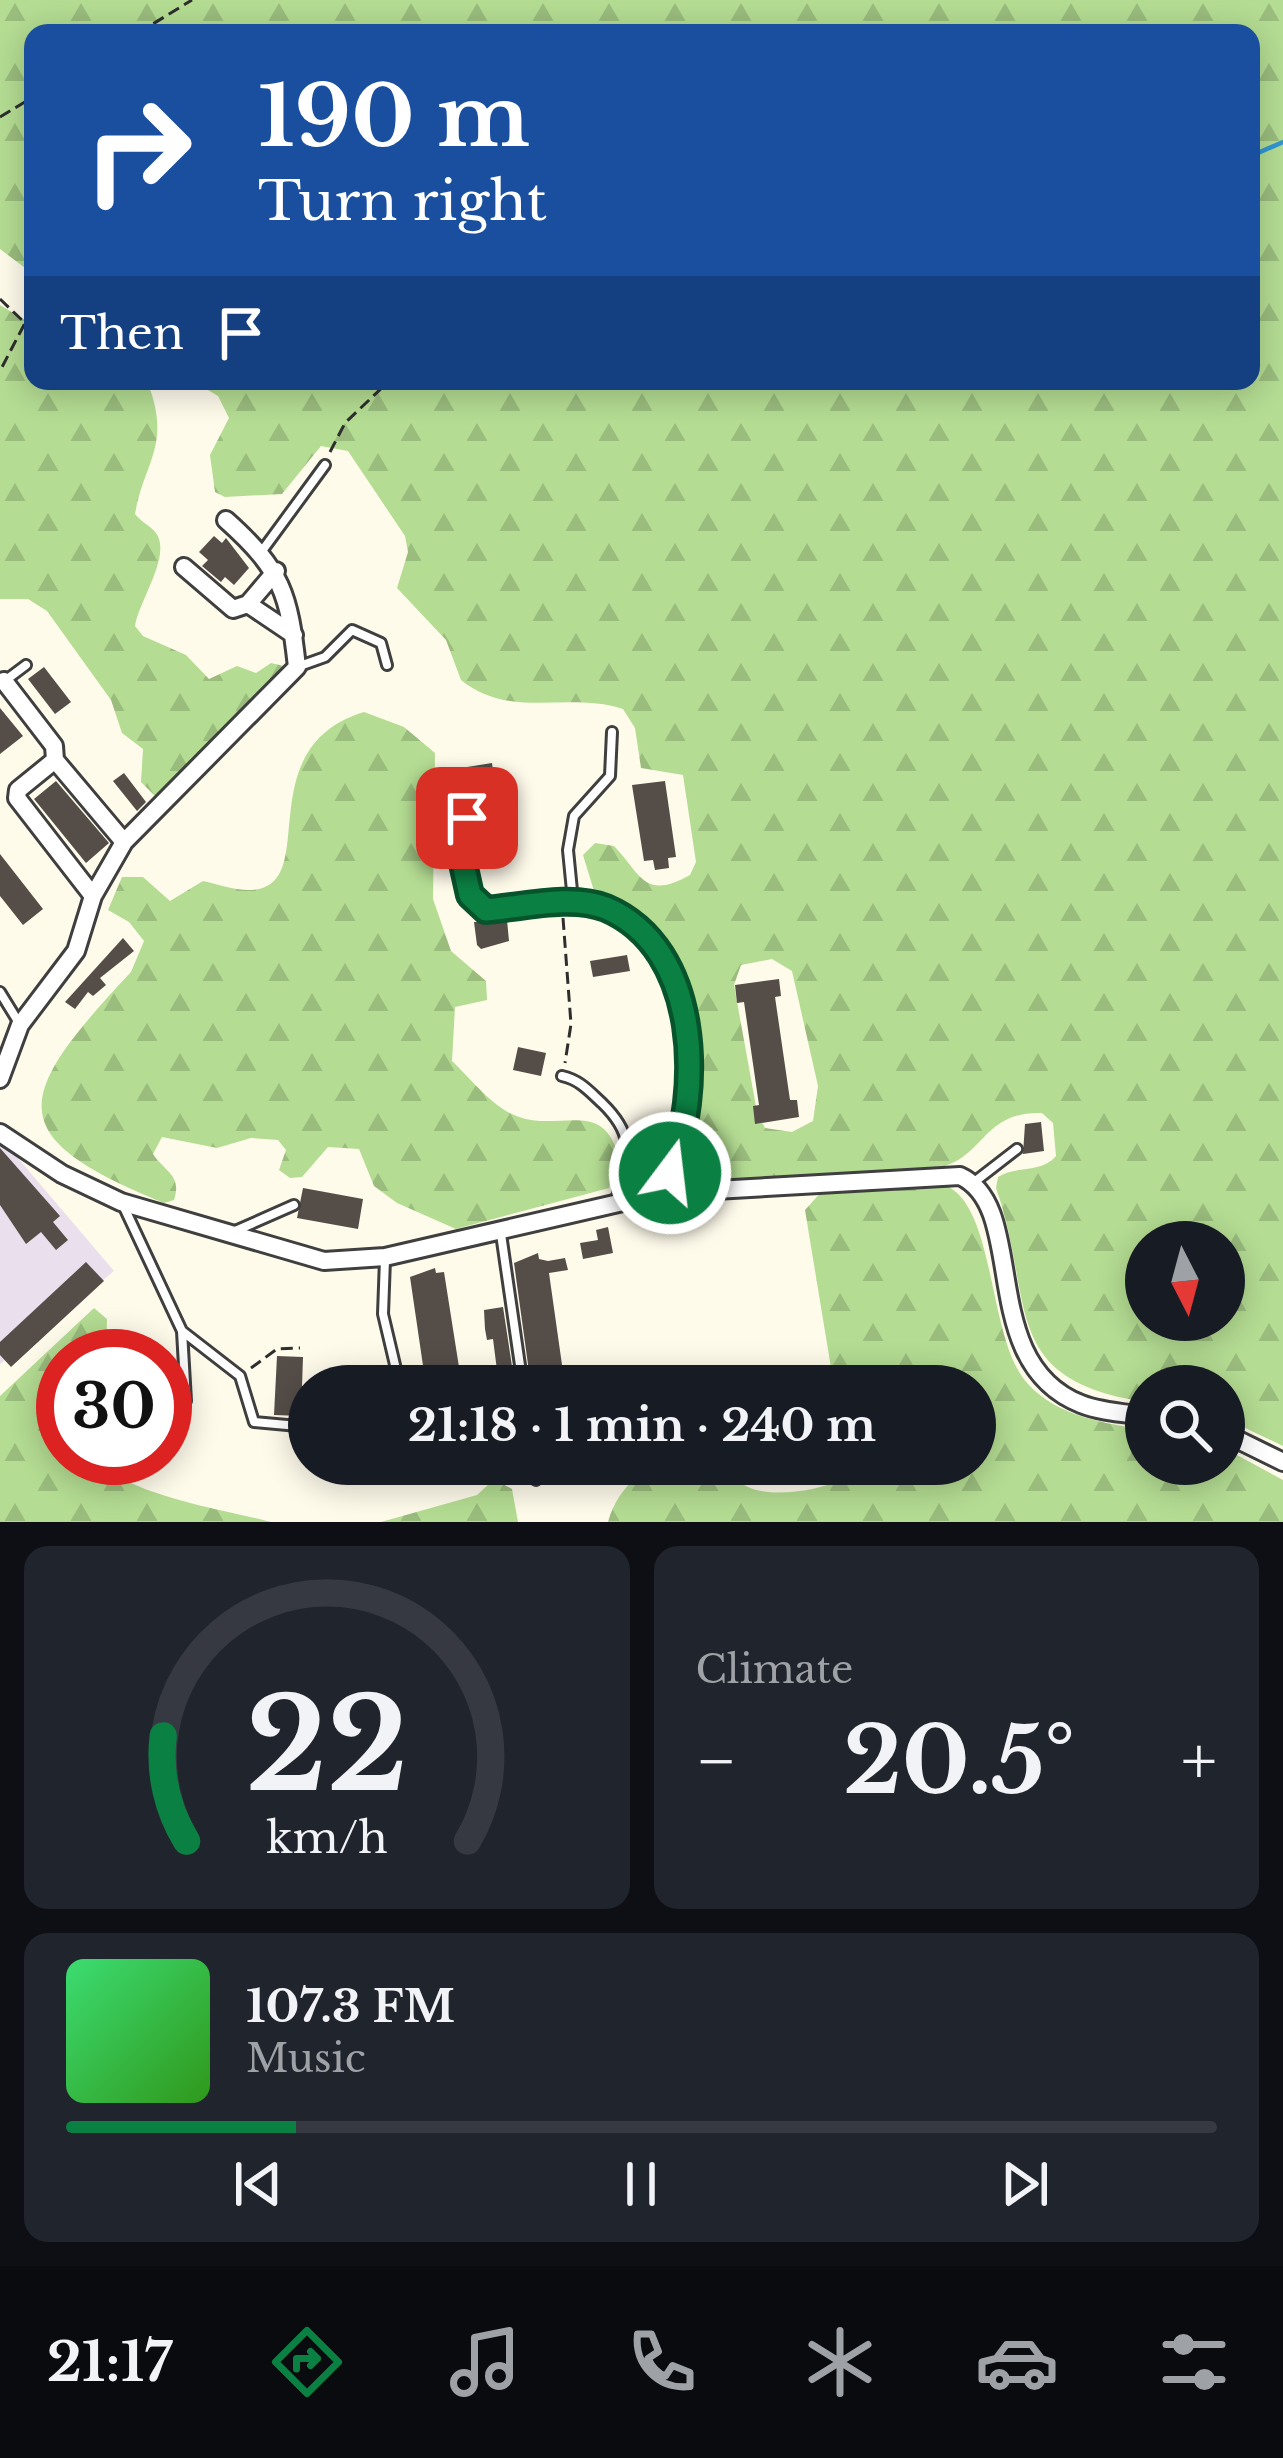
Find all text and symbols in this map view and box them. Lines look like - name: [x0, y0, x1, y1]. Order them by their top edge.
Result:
- text: 190 m: [258, 65, 530, 169]
- icon: right: [60, 72, 216, 228]
- text: Turn right: [258, 168, 547, 235]
- icon: arrive: [208, 300, 274, 366]
- text: Then: [60, 305, 184, 361]
- pin: [416, 767, 518, 869]
- icon: arrive: [434, 785, 500, 851]
- position arrow: [607, 1110, 733, 1236]
- north arrow: [1125, 1221, 1245, 1341]
- map controls: [1125, 1221, 1245, 1485]
- speed limit sign: 30: [36, 1329, 192, 1485]
- button: search: [1125, 1365, 1245, 1485]
- text: 21:18 · 1 min · 240 m: [408, 1397, 876, 1453]
- text: Climate: [696, 1645, 853, 1694]
- text: 22: [245, 1669, 408, 1824]
- text: 20.5°: [843, 1706, 1075, 1817]
- text: −: [696, 1720, 737, 1802]
- text: +: [1181, 1720, 1217, 1802]
- text: km/h: [266, 1810, 388, 1864]
- text: 107.3 FM: [246, 1978, 455, 2034]
- text: Music: [246, 2034, 366, 2083]
- icon: previous: [225, 2151, 291, 2217]
- icon: pause: [608, 2151, 674, 2217]
- icon: next: [992, 2151, 1058, 2217]
- icon: directions: [265, 2320, 349, 2404]
- icon: music: [443, 2320, 527, 2404]
- icon: phone: [620, 2320, 704, 2404]
- icon: climate: [798, 2320, 882, 2404]
- icon: car: [975, 2320, 1059, 2404]
- icon: filters: [1152, 2320, 1236, 2404]
- text: 21:17: [47, 2329, 172, 2396]

